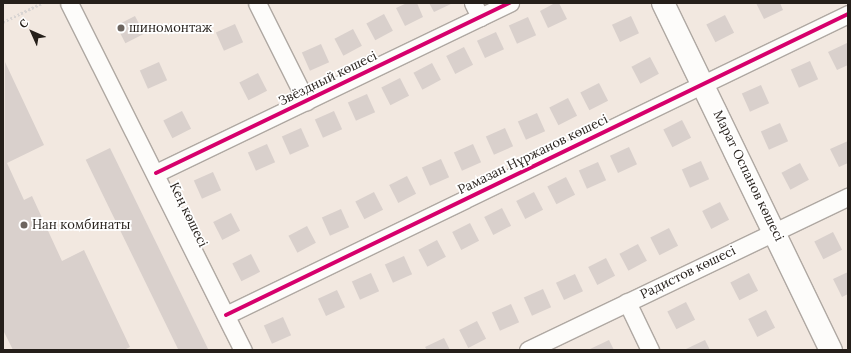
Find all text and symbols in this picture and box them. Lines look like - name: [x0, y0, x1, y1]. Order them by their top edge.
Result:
- north arrow: [12, 12, 52, 52]
- text: С: [16, 16, 31, 31]
- place label: шиномонтаж: [129, 20, 212, 36]
- marker: шиномонтаж: [116, 23, 126, 33]
- street label: Звёздный көшесі: [276, 48, 380, 110]
- street label: Марат Оспанов көшесі: [710, 108, 786, 244]
- street label: Рамазан Нұржанов көшесі: [455, 112, 611, 198]
- street label: Кең көшесі: [166, 180, 210, 250]
- place label: Нан комбинаты: [32, 217, 130, 233]
- marker: Нан комбинаты: [19, 220, 29, 230]
- street label: Радистов көшесі: [638, 243, 738, 303]

